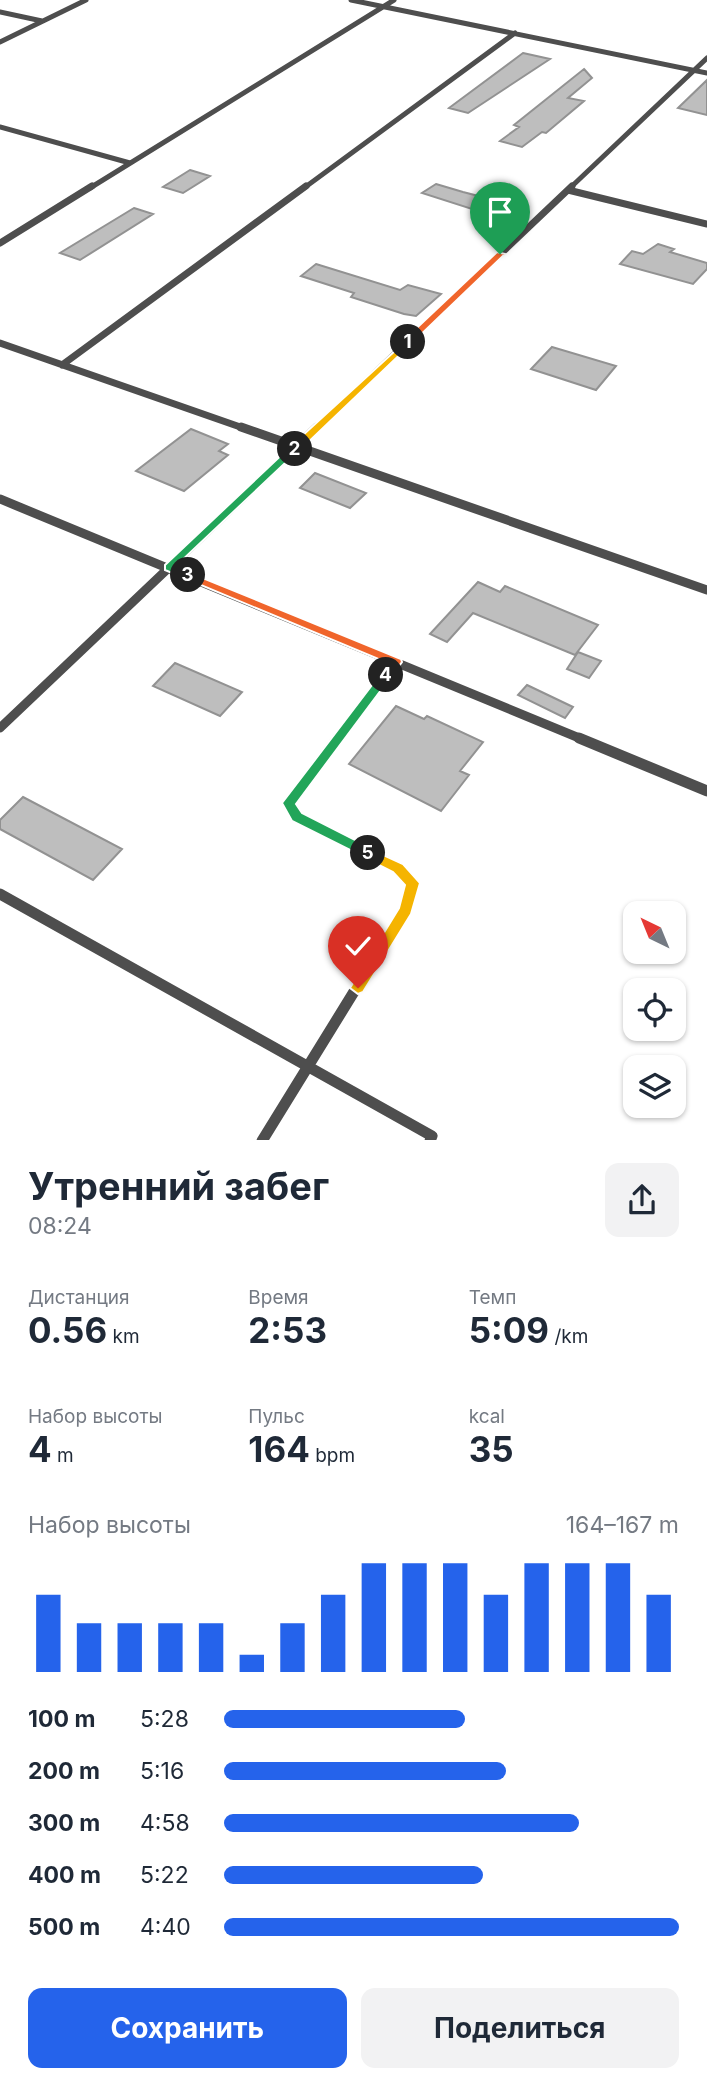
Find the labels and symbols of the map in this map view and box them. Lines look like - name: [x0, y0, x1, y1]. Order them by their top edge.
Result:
- pin: [470, 182, 530, 254]
- pin: 1: [390, 324, 426, 360]
- pin: 2: [278, 432, 312, 466]
- pin: 3: [170, 558, 206, 592]
- pin: 4: [368, 658, 404, 692]
- pin: 5: [350, 836, 386, 870]
- north arrow: [623, 901, 686, 964]
- pin: [328, 916, 388, 988]

